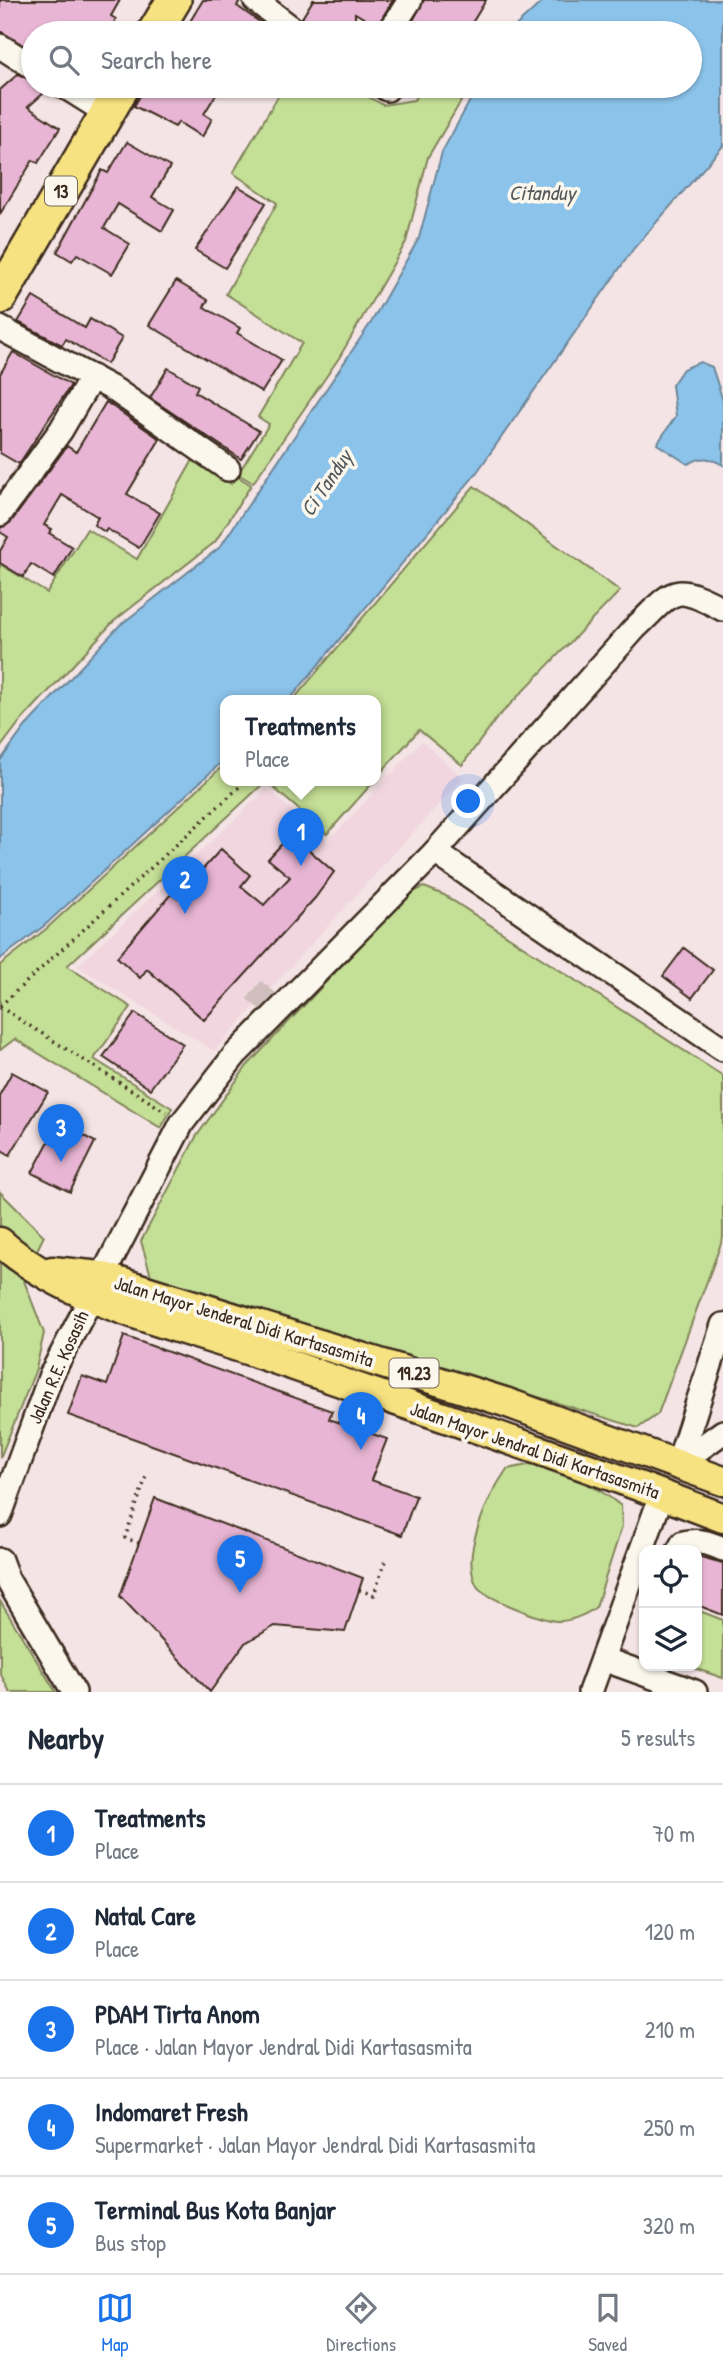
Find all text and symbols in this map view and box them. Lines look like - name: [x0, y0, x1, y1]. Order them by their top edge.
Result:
- search box: [21, 21, 702, 98]
- icon: search: [45, 41, 83, 79]
- text: Search here: [101, 42, 212, 77]
- road number: 13: [45, 176, 77, 206]
- water label: Citanduy: [509, 178, 577, 207]
- water label: Ci Tanduy: [293, 442, 360, 522]
- popup: [220, 695, 381, 786]
- text: Treatments: [245, 708, 356, 743]
- text: Place: [245, 743, 290, 774]
- your location: [451, 784, 485, 818]
- pin: 1: [278, 808, 324, 866]
- pin: 2: [162, 856, 208, 914]
- pin: 3: [38, 1104, 84, 1162]
- street label: Jalan Mayor Jenderal Didi Kartasasmita: [111, 1269, 377, 1373]
- street label: Jalan R.E. Kosasih: [21, 1306, 95, 1428]
- road number: 19.23: [390, 1358, 438, 1388]
- pin: 4: [338, 1392, 384, 1450]
- street label: Jalan Mayor Jendral Didi Kartasasmita: [407, 1395, 664, 1505]
- pin: 5: [217, 1535, 263, 1593]
- map controls: [639, 1545, 702, 1671]
- button: locate: [639, 1545, 702, 1608]
- button: layers: [639, 1608, 702, 1671]
- text: Nearby: [28, 1718, 104, 1758]
- text: 5 results: [621, 1722, 695, 1753]
- text: Treatments: [95, 1800, 205, 1835]
- text: 1: [47, 1818, 55, 1849]
- text: 70 m: [652, 1818, 695, 1849]
- text: Place: [95, 1835, 139, 1866]
- text: Natal Care: [95, 1898, 196, 1933]
- text: 2: [46, 1916, 56, 1947]
- text: 120 m: [645, 1916, 695, 1947]
- text: Place: [95, 1933, 139, 1964]
- text: PDAM Tirta Anom: [95, 1996, 260, 2031]
- text: 3: [46, 2014, 56, 2045]
- text: 210 m: [645, 2014, 695, 2045]
- text: Place · Jalan Mayor Jendral Didi Kartasasmita: [95, 2031, 472, 2062]
- text: Indomaret Fresh: [95, 2094, 248, 2129]
- text: 4: [47, 2112, 55, 2143]
- text: 250 m: [643, 2112, 695, 2143]
- text: Supermarket · Jalan Mayor Jendral Didi Kartasasmita: [95, 2129, 535, 2160]
- text: Terminal Bus Kota Banjar: [95, 2192, 336, 2227]
- text: 5: [46, 2210, 56, 2241]
- text: 320 m: [643, 2210, 695, 2241]
- text: Bus stop: [95, 2227, 166, 2258]
- tab: Map: [96, 2289, 134, 2357]
- tab: Directions: [326, 2289, 396, 2357]
- tab: Saved: [588, 2289, 627, 2357]

